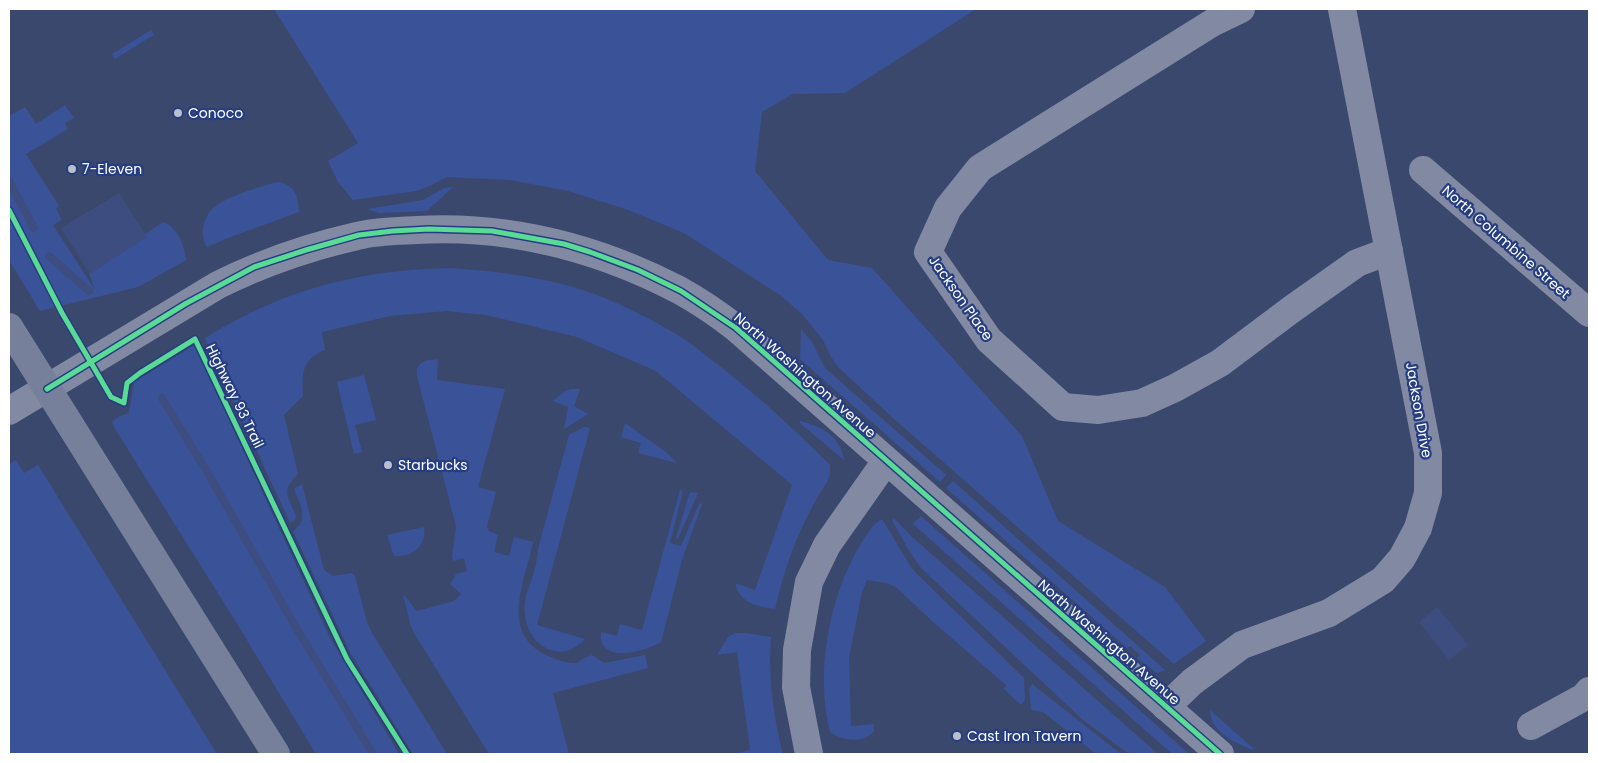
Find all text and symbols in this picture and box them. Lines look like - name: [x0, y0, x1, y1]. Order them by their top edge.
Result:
- place label: Conoco: [188, 103, 243, 123]
- marker: Conoco: [172, 107, 184, 119]
- place label: 7-Eleven: [82, 159, 142, 179]
- marker: 7-Eleven: [66, 163, 78, 175]
- street label: North Columbine Street: [1438, 181, 1574, 303]
- street label: Jackson Place: [924, 251, 998, 345]
- street label: North Washington Avenue: [730, 308, 881, 443]
- street label: Highway 93 Trail: [201, 340, 269, 452]
- street label: Jackson Drive: [1401, 361, 1437, 460]
- place label: Starbucks: [398, 455, 467, 475]
- marker: Starbucks: [382, 459, 394, 471]
- street label: North Washington Avenue: [1034, 575, 1185, 710]
- place label: Cast Iron Tavern: [967, 726, 1082, 746]
- marker: Cast Iron Tavern: [951, 730, 963, 742]

